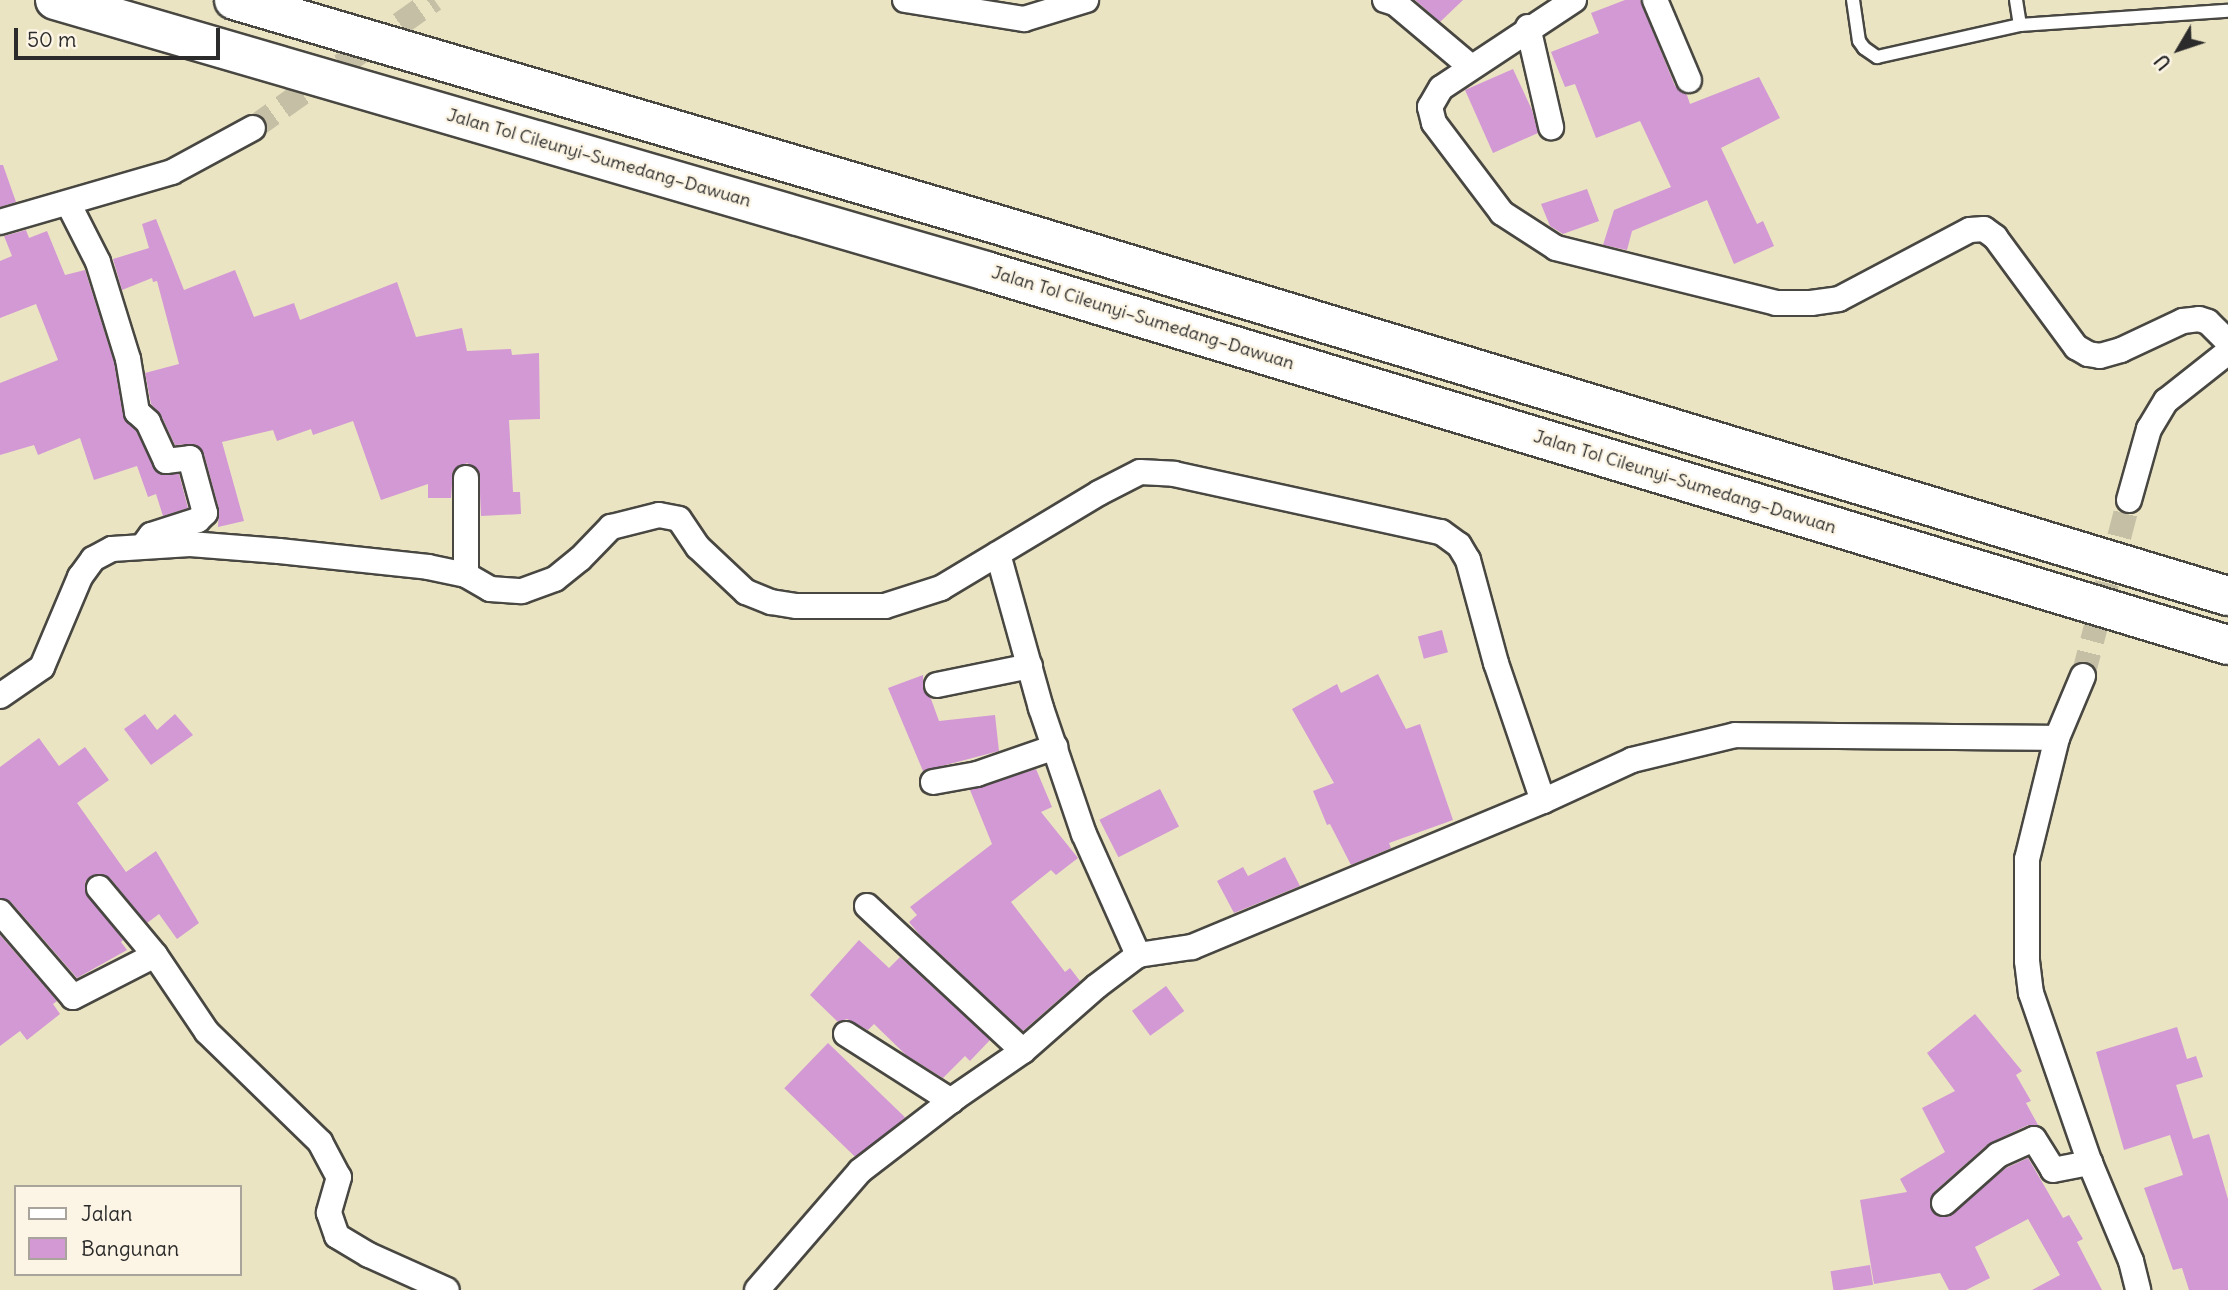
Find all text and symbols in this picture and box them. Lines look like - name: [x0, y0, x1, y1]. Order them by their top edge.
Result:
- scale bar: [18, 14, 224, 58]
- north arrow: [2144, 14, 2214, 84]
- text: 50 m: [27, 26, 76, 53]
- text: U: [2149, 50, 2176, 75]
- street label: Jalan Tol Cileunyi–Sumedang–Dawuan: [444, 104, 754, 212]
- street label: Jalan Tol Cileunyi–Sumedang–Dawuan: [989, 262, 1297, 374]
- street label: Jalan Tol Cileunyi–Sumedang–Dawuan: [1531, 426, 1839, 538]
- legend: [14, 1185, 242, 1276]
- text: Jalan: [81, 1200, 132, 1227]
- text: Bangunan: [81, 1235, 179, 1262]

